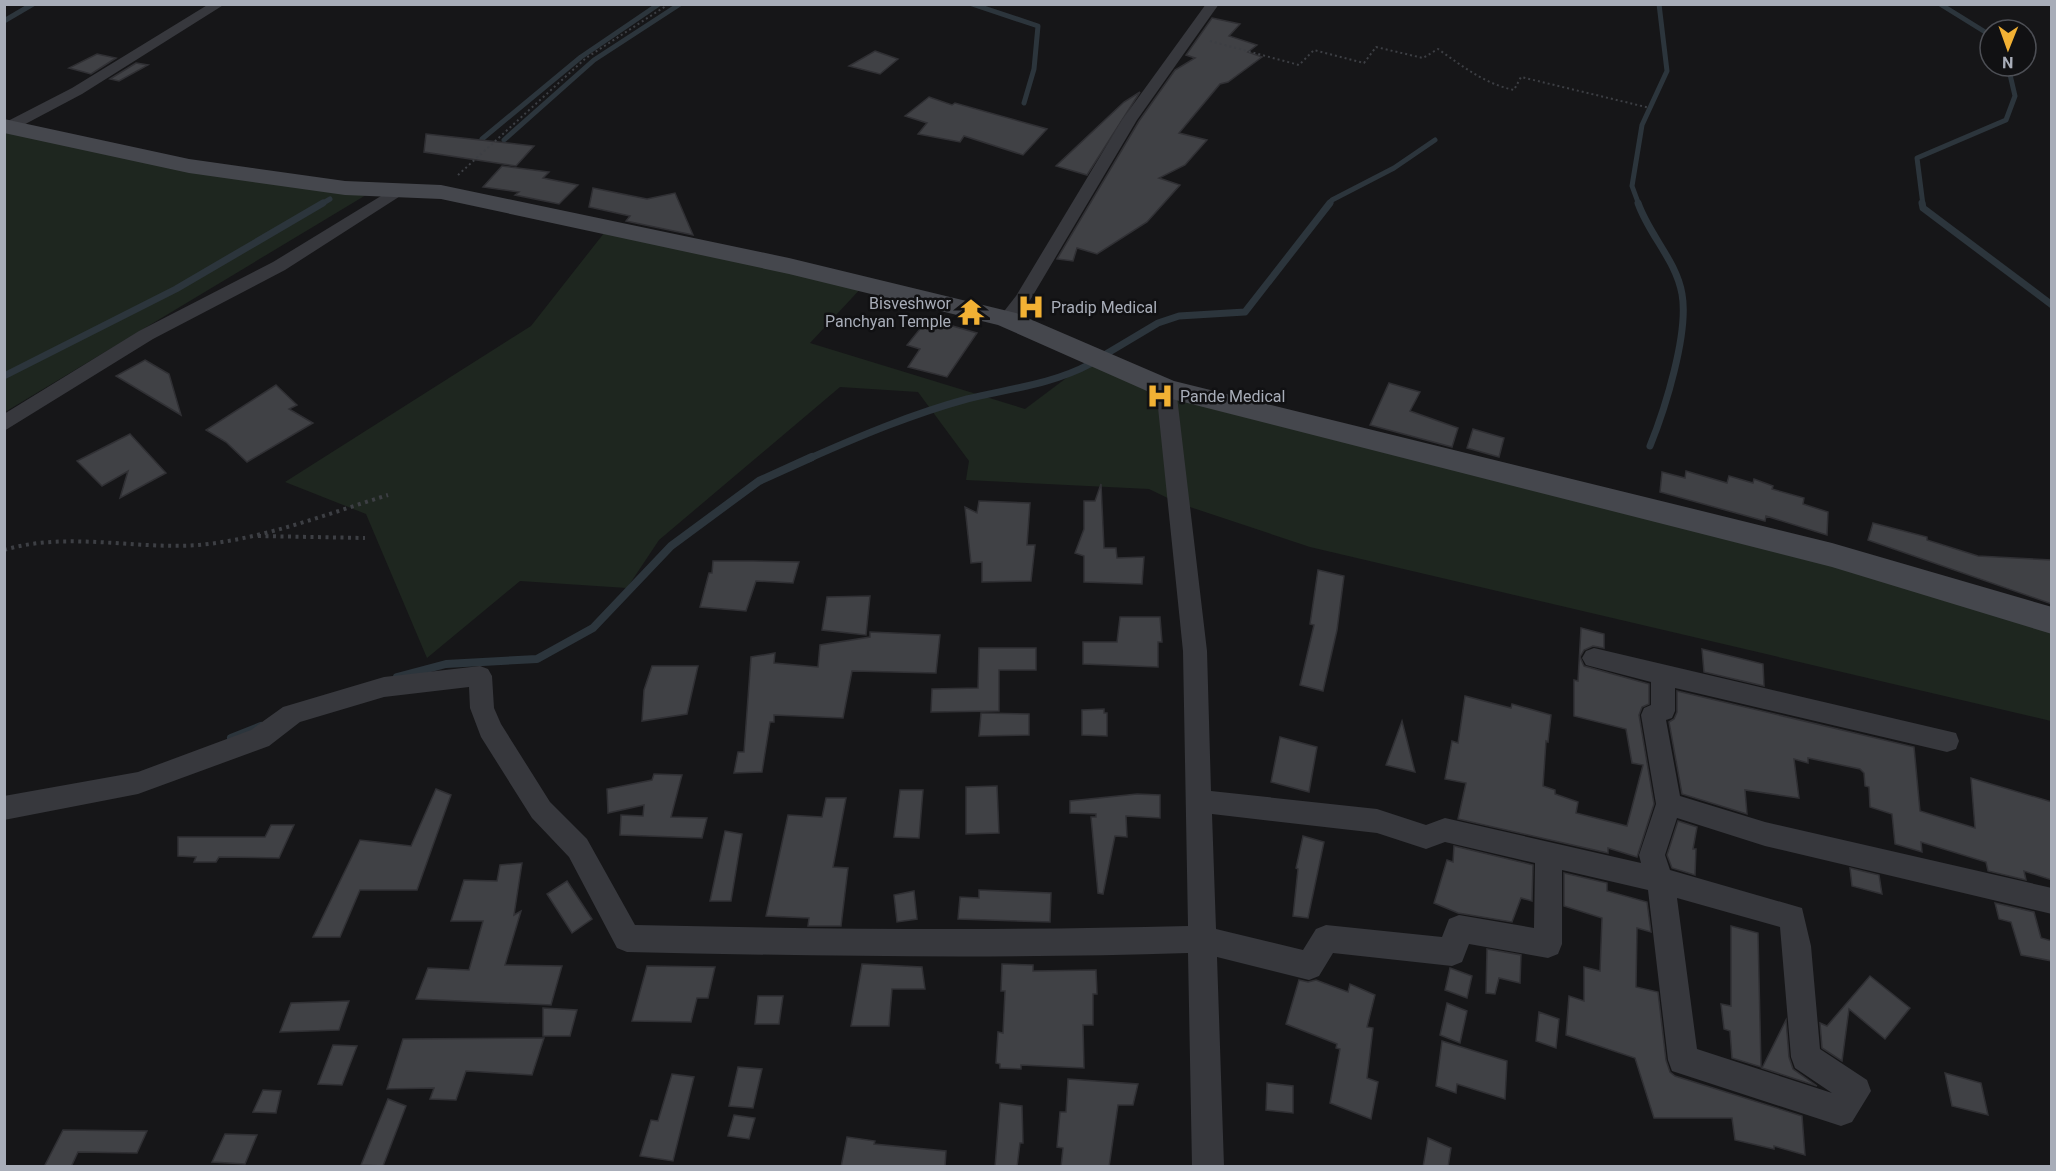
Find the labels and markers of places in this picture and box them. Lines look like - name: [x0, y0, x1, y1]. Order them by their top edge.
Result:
- hospital icon: Pradip Medical: [1016, 292, 1046, 322]
- place label: Bisveshwor Panchyan Temple: [825, 294, 952, 331]
- temple icon: Bisveshwor Panchyan Temple: [956, 297, 986, 327]
- place label: Pradip Medical: [1051, 298, 1157, 317]
- hospital icon: Pande Medical: [1145, 381, 1175, 411]
- place label: Pande Medical: [1180, 387, 1285, 406]

